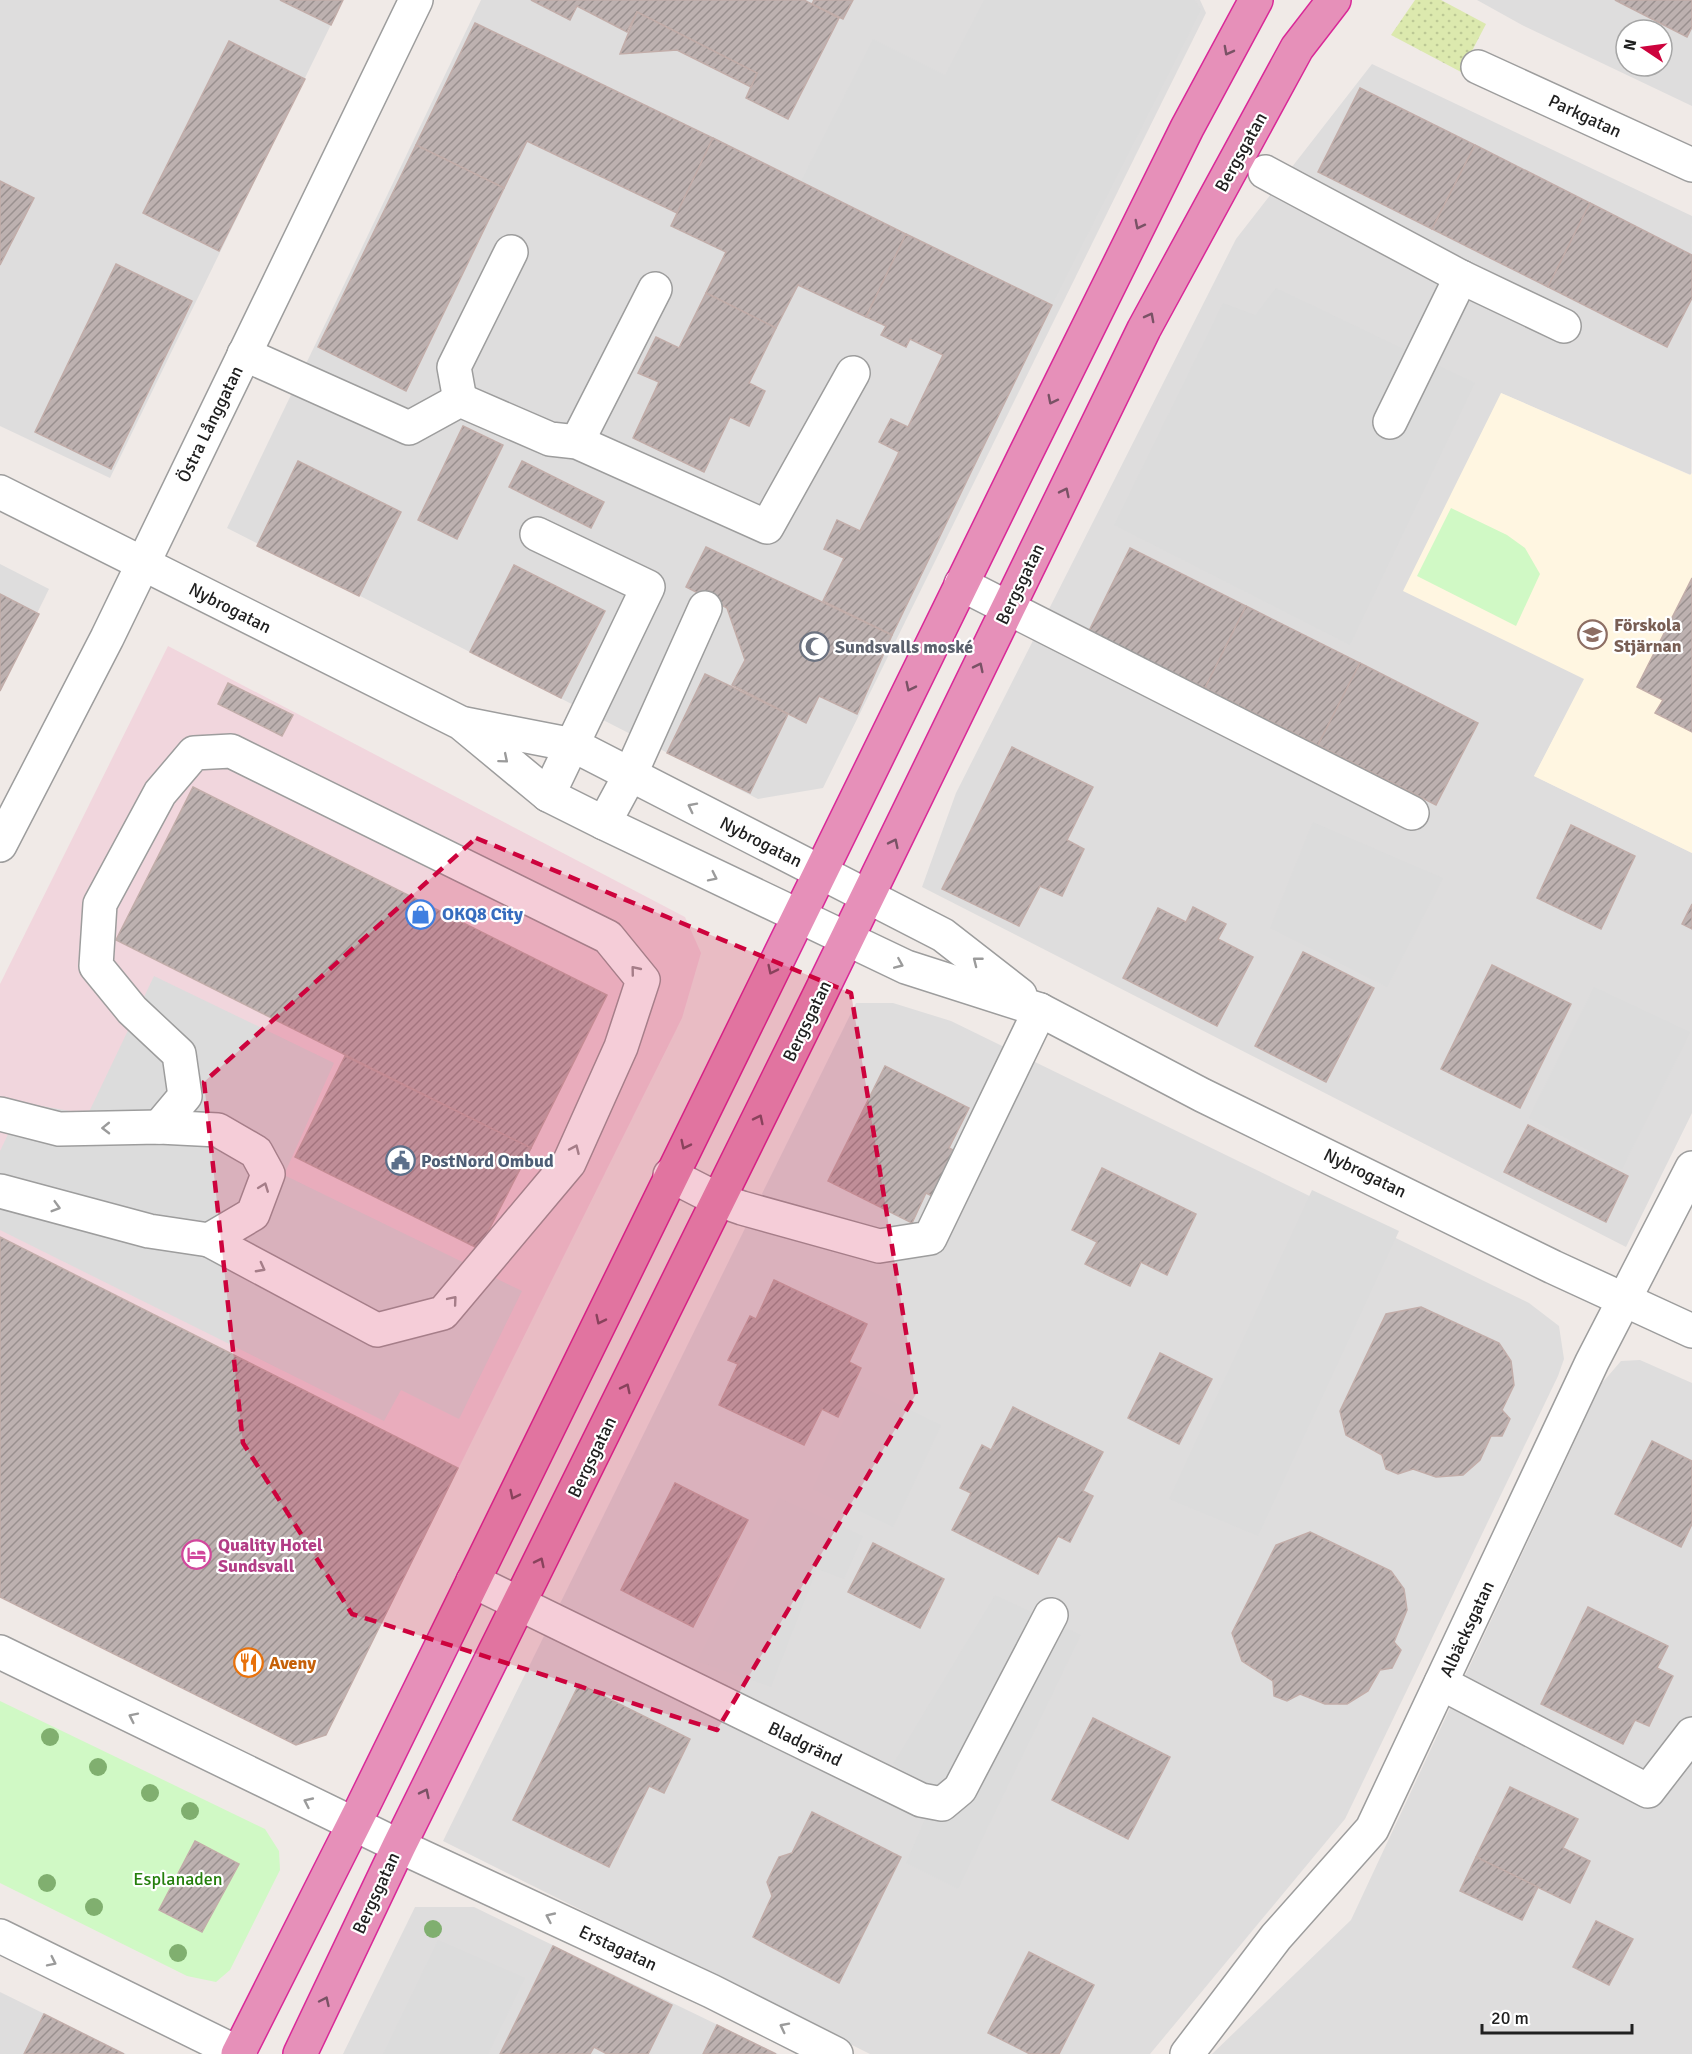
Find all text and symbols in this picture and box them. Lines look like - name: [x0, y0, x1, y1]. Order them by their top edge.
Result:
- north arrow: [1614, 18, 1674, 78]
- text: N: [1619, 37, 1641, 53]
- one-way arrow: [1224, 45, 1235, 56]
- street label: Parkgatan: [1545, 90, 1625, 142]
- street label: Bergsgatan: [1210, 108, 1272, 196]
- one-way arrow: [1135, 219, 1146, 229]
- one-way arrow: [1143, 312, 1154, 323]
- street label: Östra Långgatan: [172, 362, 248, 486]
- one-way arrow: [1048, 393, 1060, 404]
- one-way arrow: [1057, 487, 1069, 498]
- street label: Bergsgatan: [991, 540, 1049, 628]
- street label: Nybrogatan: [185, 578, 275, 638]
- place label: Förskola Stjärnan: [1614, 614, 1682, 657]
- school or university icon: Förskola Stjärnan: [1577, 619, 1609, 651]
- mosque icon: Sundsvalls moské: [798, 631, 830, 663]
- place label: Sundsvalls moské: [835, 636, 973, 658]
- one-way arrow: [972, 663, 984, 674]
- one-way arrow: [905, 681, 917, 692]
- one-way arrow: [497, 752, 508, 763]
- one-way arrow: [688, 803, 698, 814]
- street label: Nybrogatan: [716, 812, 806, 872]
- one-way arrow: [887, 838, 898, 849]
- one-way arrow: [707, 869, 718, 881]
- shop icon: OKQ8 City: [405, 898, 437, 930]
- place label: OKQ8 City: [442, 903, 523, 925]
- one-way arrow: [893, 957, 904, 969]
- one-way arrow: [972, 958, 983, 969]
- one-way arrow: [768, 964, 779, 974]
- one-way arrow: [632, 966, 643, 977]
- street label: Bergsgatan: [778, 977, 836, 1065]
- one-way arrow: [752, 1114, 763, 1125]
- one-way arrow: [102, 1122, 111, 1134]
- one-way arrow: [681, 1138, 692, 1149]
- one-way arrow: [568, 1144, 580, 1155]
- street label: Nybrogatan: [1320, 1144, 1410, 1202]
- public building icon: PostNord Ombud: [384, 1145, 416, 1177]
- place label: PostNord Ombud: [421, 1150, 554, 1172]
- one-way arrow: [256, 1182, 269, 1193]
- one-way arrow: [50, 1200, 61, 1212]
- one-way arrow: [255, 1261, 265, 1272]
- one-way arrow: [446, 1296, 457, 1307]
- one-way arrow: [596, 1313, 607, 1324]
- one-way arrow: [619, 1383, 630, 1394]
- street label: Bergsgatan: [563, 1413, 621, 1501]
- one-way arrow: [510, 1489, 522, 1500]
- place label: Quality Hotel Sundsvall: [218, 1534, 323, 1577]
- hotel icon: Quality Hotel Sundsvall: [181, 1539, 213, 1571]
- one-way arrow: [532, 1558, 544, 1569]
- street label: Albäcksgatan: [1435, 1577, 1499, 1681]
- restaurant icon: Aveny: [232, 1647, 264, 1679]
- place label: Aveny: [269, 1652, 316, 1674]
- one-way arrow: [128, 1712, 139, 1724]
- street label: Bladgränd: [765, 1717, 845, 1771]
- one-way arrow: [417, 1789, 429, 1800]
- one-way arrow: [304, 1798, 315, 1810]
- street label: Bergsgatan: [348, 1849, 404, 1937]
- park label: Esplanaden: [133, 1868, 223, 1890]
- one-way arrow: [546, 1912, 557, 1924]
- street label: Erstagatan: [575, 1920, 661, 1976]
- one-way arrow: [46, 1955, 57, 1966]
- one-way arrow: [317, 1997, 329, 2008]
- scale bar: [1482, 1997, 1632, 2035]
- text: 20 m: [1491, 2007, 1529, 2029]
- one-way arrow: [779, 2023, 790, 2035]

